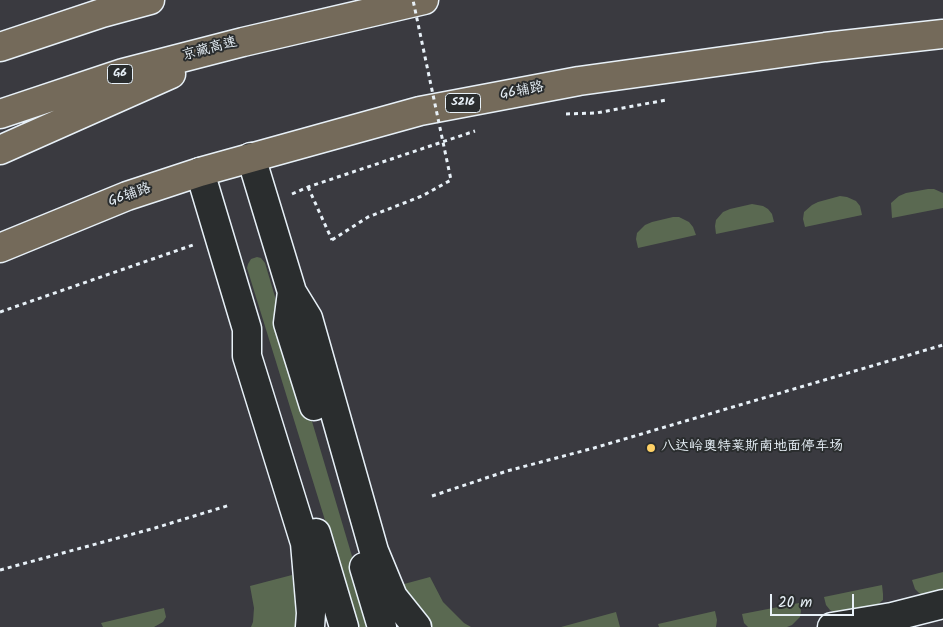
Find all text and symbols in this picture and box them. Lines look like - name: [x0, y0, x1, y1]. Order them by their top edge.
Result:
- street label: 京藏高速: [181, 35, 239, 65]
- road number: G6: [108, 64, 132, 84]
- street label: G6辅路: [499, 80, 545, 104]
- road number: S216: [446, 94, 480, 112]
- street label: G6辅路: [106, 181, 154, 211]
- place label: 八达岭奥特莱斯南地面停车场: [661, 440, 843, 456]
- marker: 八达岭奥特莱斯南地面停车场: [645, 442, 657, 454]
- scale bar: [773, 584, 857, 616]
- text: 20 m: [778, 591, 812, 615]

